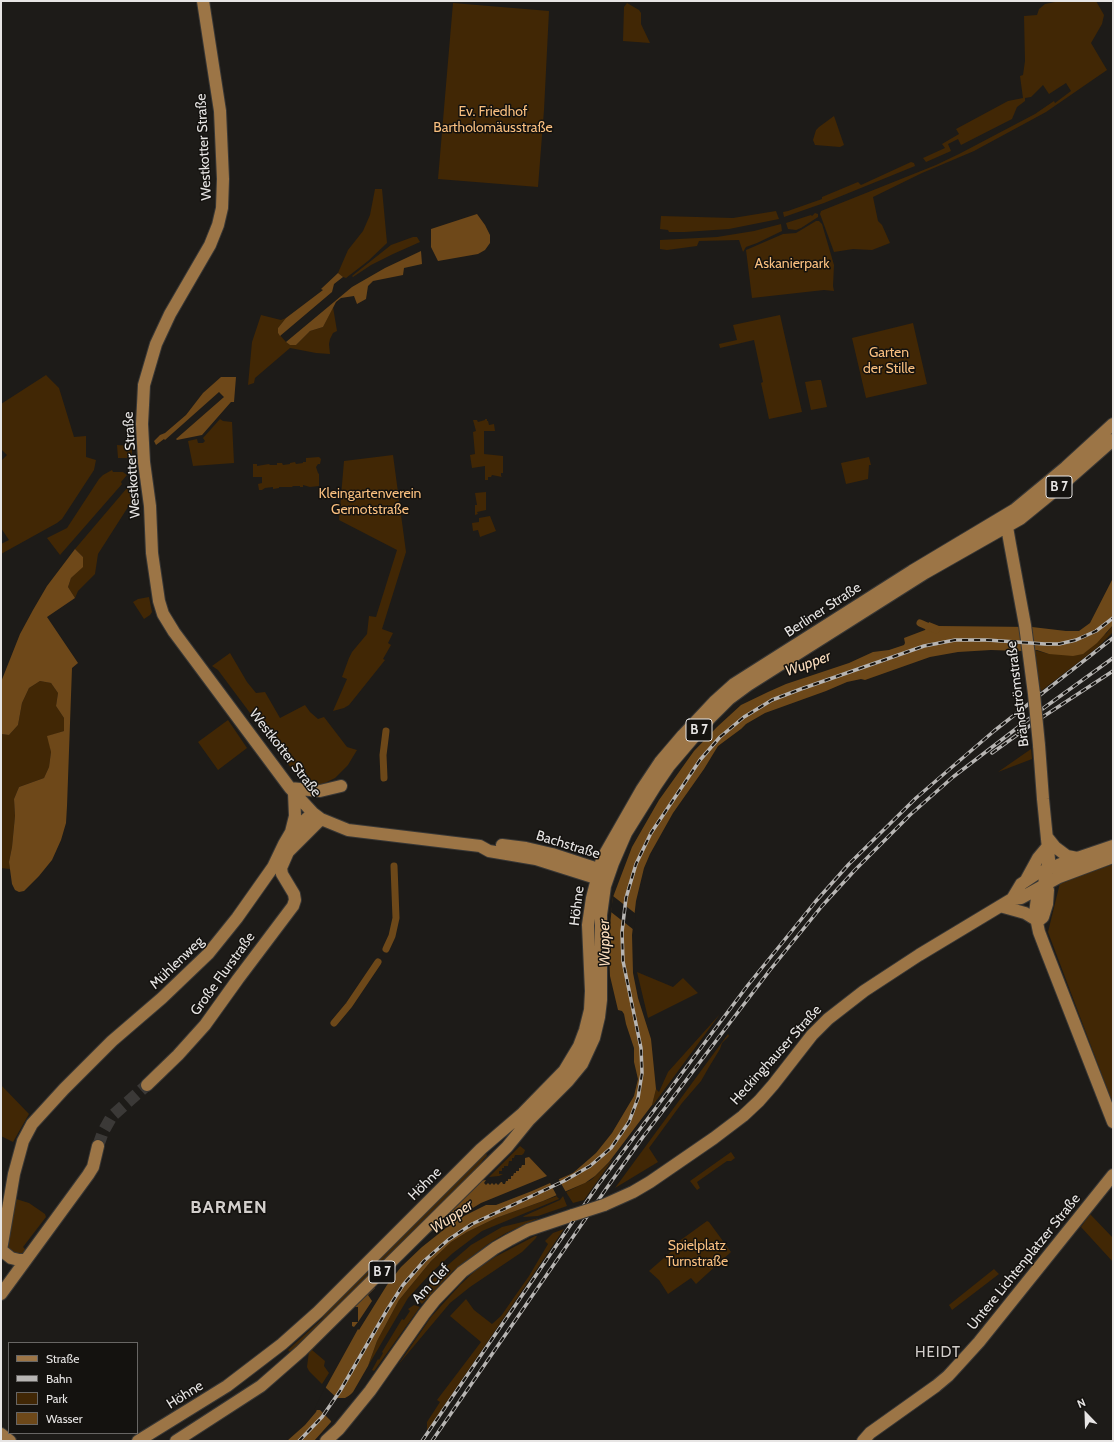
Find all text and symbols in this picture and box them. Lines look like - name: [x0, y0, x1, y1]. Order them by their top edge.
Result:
- street label: Westkotter Straße: [193, 93, 215, 201]
- park label: Ev. Friedhof Bartholomäusstraße: [433, 104, 553, 136]
- park label: Askanierpark: [755, 256, 829, 272]
- park label: Garten der Stille: [863, 345, 915, 378]
- street label: Westkotter Straße: [120, 411, 144, 519]
- road number: B 7: [1046, 476, 1072, 498]
- park label: Kleingartenverein Gernotstraße: [319, 486, 421, 518]
- street label: Berliner Straße: [782, 579, 864, 641]
- street label: Brändströmstraße: [1003, 640, 1033, 748]
- water label: Wupper: [783, 647, 833, 681]
- street label: Westkotter Straße: [245, 706, 325, 800]
- road number: B 7: [686, 719, 712, 741]
- street label: Bachstraße: [534, 827, 602, 863]
- street label: Höhne: [566, 885, 588, 927]
- water label: Wupper: [596, 919, 614, 967]
- street label: Große Flurstraße: [187, 929, 259, 1019]
- street label: Mühlenweg: [147, 933, 207, 993]
- street label: Heckinghauser Straße: [727, 1002, 825, 1108]
- street label: Höhne: [405, 1164, 445, 1204]
- street label: Untere Lichtenplatzer Straße: [964, 1191, 1084, 1333]
- water label: Wupper: [427, 1196, 477, 1238]
- district label: BARMEN: [190, 1197, 268, 1219]
- park label: Spielplatz Turnstraße: [666, 1238, 728, 1270]
- road number: B 7: [369, 1261, 395, 1283]
- street label: Am Clef: [409, 1261, 453, 1307]
- legend: [8, 1342, 138, 1434]
- district label: HEIDT: [915, 1344, 961, 1362]
- text: Straße: [46, 1351, 79, 1366]
- text: Bahn: [46, 1371, 72, 1386]
- street label: Höhne: [164, 1377, 206, 1413]
- text: Park: [46, 1391, 68, 1406]
- north arrow: [1066, 1394, 1106, 1434]
- text: N: [1075, 1395, 1088, 1411]
- text: Wasser: [46, 1411, 83, 1426]

